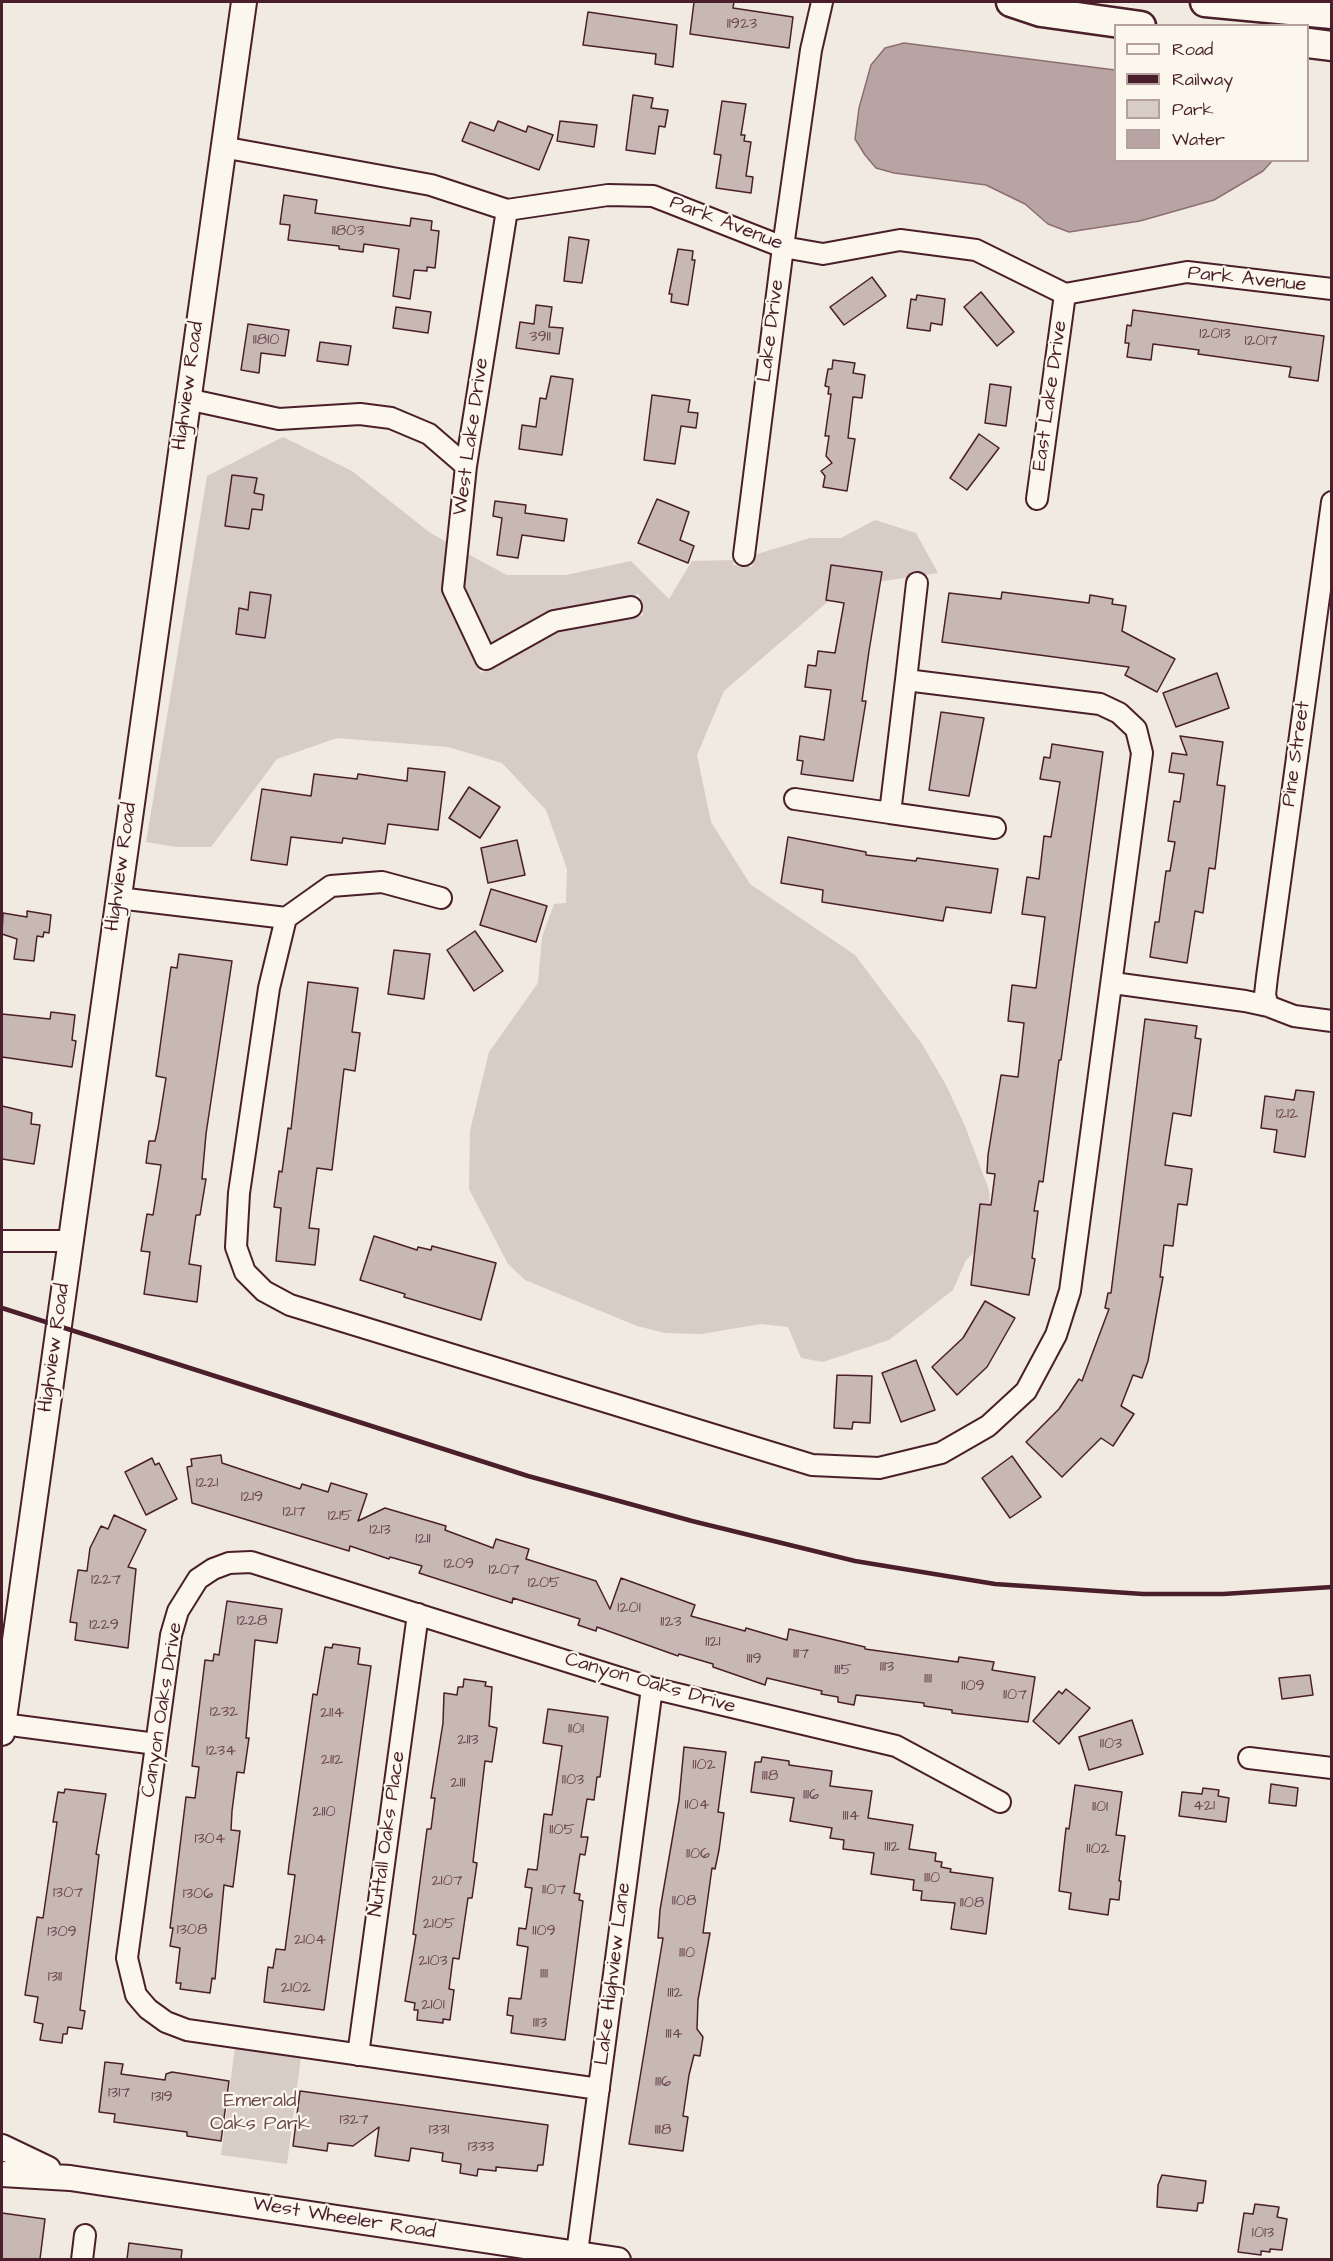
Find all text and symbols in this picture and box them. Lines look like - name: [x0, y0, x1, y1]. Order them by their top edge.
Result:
- house number: 11923: [727, 15, 757, 35]
- legend: [1114, 24, 1309, 162]
- text: Road: [1172, 37, 1213, 62]
- text: Railway: [1172, 67, 1233, 92]
- text: Park: [1172, 97, 1214, 122]
- text: Water: [1172, 127, 1225, 152]
- street label: Park Avenue: [666, 191, 786, 257]
- house number: 11803: [332, 222, 364, 242]
- street label: Park Avenue: [1186, 262, 1308, 298]
- street label: Lake Drive: [754, 278, 790, 384]
- street label: East Lake Drive: [1029, 319, 1073, 473]
- street label: Highview Road: [168, 320, 210, 452]
- house number: 12013: [1199, 325, 1231, 345]
- house number: 3911: [529, 328, 551, 348]
- house number: 11810: [253, 331, 279, 351]
- house number: 12017: [1244, 332, 1278, 352]
- street label: West Lake Drive: [449, 357, 495, 517]
- street label: Pine Street: [1278, 700, 1316, 808]
- street label: Highview Road: [101, 801, 143, 933]
- house number: 1212: [1276, 1105, 1298, 1125]
- street label: Highview Road: [34, 1282, 76, 1414]
- house number: 1221: [196, 1474, 218, 1494]
- house number: 1219: [241, 1488, 263, 1508]
- house number: 1217: [282, 1503, 306, 1523]
- house number: 1215: [328, 1507, 352, 1527]
- house number: 1213: [369, 1521, 391, 1541]
- house number: 1211: [415, 1530, 431, 1550]
- house number: 1209: [444, 1555, 474, 1575]
- house number: 1207: [488, 1561, 520, 1581]
- house number: 1227: [91, 1571, 121, 1591]
- house number: 1205: [528, 1574, 560, 1594]
- house number: 1201: [617, 1599, 641, 1619]
- house number: 1228: [237, 1612, 267, 1632]
- house number: 1123: [660, 1613, 682, 1633]
- house number: 1229: [89, 1616, 119, 1636]
- street label: Canyon Oaks Drive: [137, 1621, 189, 1799]
- house number: 1121: [705, 1633, 721, 1653]
- house number: 1117: [793, 1645, 809, 1665]
- street label: Canyon Oaks Drive: [562, 1648, 738, 1720]
- house number: 1119: [746, 1650, 762, 1670]
- house number: 1113: [880, 1658, 894, 1678]
- house number: 1115: [834, 1661, 852, 1681]
- house number: 1111: [924, 1670, 932, 1690]
- house number: 1109: [961, 1677, 985, 1697]
- house number: 1107: [1003, 1686, 1027, 1706]
- house number: 1232: [210, 1703, 238, 1723]
- house number: 2114: [320, 1704, 344, 1724]
- house number: 1101: [568, 1720, 584, 1740]
- house number: 2113: [457, 1731, 479, 1751]
- house number: 1103: [1100, 1735, 1122, 1755]
- house number: 1234: [206, 1742, 236, 1762]
- street label: Nuttall Oaks Place: [365, 1750, 411, 1918]
- house number: 2112: [321, 1751, 343, 1771]
- house number: 1102: [692, 1756, 716, 1776]
- house number: 1118: [762, 1767, 778, 1787]
- house number: 1103: [562, 1771, 584, 1791]
- house number: 2111: [450, 1774, 466, 1794]
- house number: 1116: [803, 1786, 819, 1806]
- house number: 1104: [684, 1796, 710, 1816]
- house number: 421: [1193, 1797, 1215, 1817]
- house number: 1101: [1092, 1798, 1108, 1818]
- house number: 2110: [312, 1803, 336, 1823]
- house number: 1114: [842, 1807, 860, 1827]
- house number: 1105: [549, 1821, 575, 1841]
- house number: 1304: [194, 1830, 226, 1850]
- house number: 1112: [884, 1838, 900, 1858]
- house number: 1102: [1086, 1840, 1110, 1860]
- house number: 1106: [686, 1845, 710, 1865]
- house number: 1110: [924, 1869, 940, 1889]
- house number: 2107: [431, 1872, 463, 1892]
- house number: 1107: [542, 1881, 566, 1901]
- street label: Lake Highview Lane: [591, 1881, 637, 2067]
- house number: 1307: [53, 1884, 83, 1904]
- house number: 1306: [183, 1885, 213, 1905]
- house number: 1108: [672, 1892, 696, 1912]
- house number: 1108: [960, 1894, 984, 1914]
- house number: 2105: [423, 1915, 455, 1935]
- house number: 1308: [177, 1921, 207, 1941]
- house number: 1109: [532, 1922, 556, 1942]
- house number: 1309: [47, 1923, 77, 1943]
- house number: 2104: [294, 1931, 326, 1951]
- house number: 1110: [679, 1944, 695, 1964]
- house number: 2103: [418, 1952, 448, 1972]
- house number: 1111: [540, 1965, 548, 1985]
- house number: 1311: [48, 1968, 62, 1988]
- house number: 2102: [281, 1979, 311, 1999]
- house number: 1112: [667, 1984, 683, 2004]
- house number: 2101: [421, 1996, 445, 2016]
- house number: 1113: [533, 2014, 547, 2034]
- house number: 1114: [665, 2025, 683, 2045]
- house number: 1116: [655, 2073, 671, 2093]
- house number: 1317: [108, 2084, 130, 2104]
- house number: 1319: [151, 2088, 173, 2108]
- park label: Emerald Oaks Park: [210, 2090, 310, 2137]
- house number: 1327: [339, 2111, 369, 2131]
- house number: 1331: [429, 2121, 449, 2141]
- house number: 1118: [655, 2121, 671, 2141]
- house number: 1333: [468, 2138, 494, 2158]
- street label: West Wheeler Road: [251, 2193, 437, 2245]
- house number: 1013: [1252, 2224, 1274, 2244]

